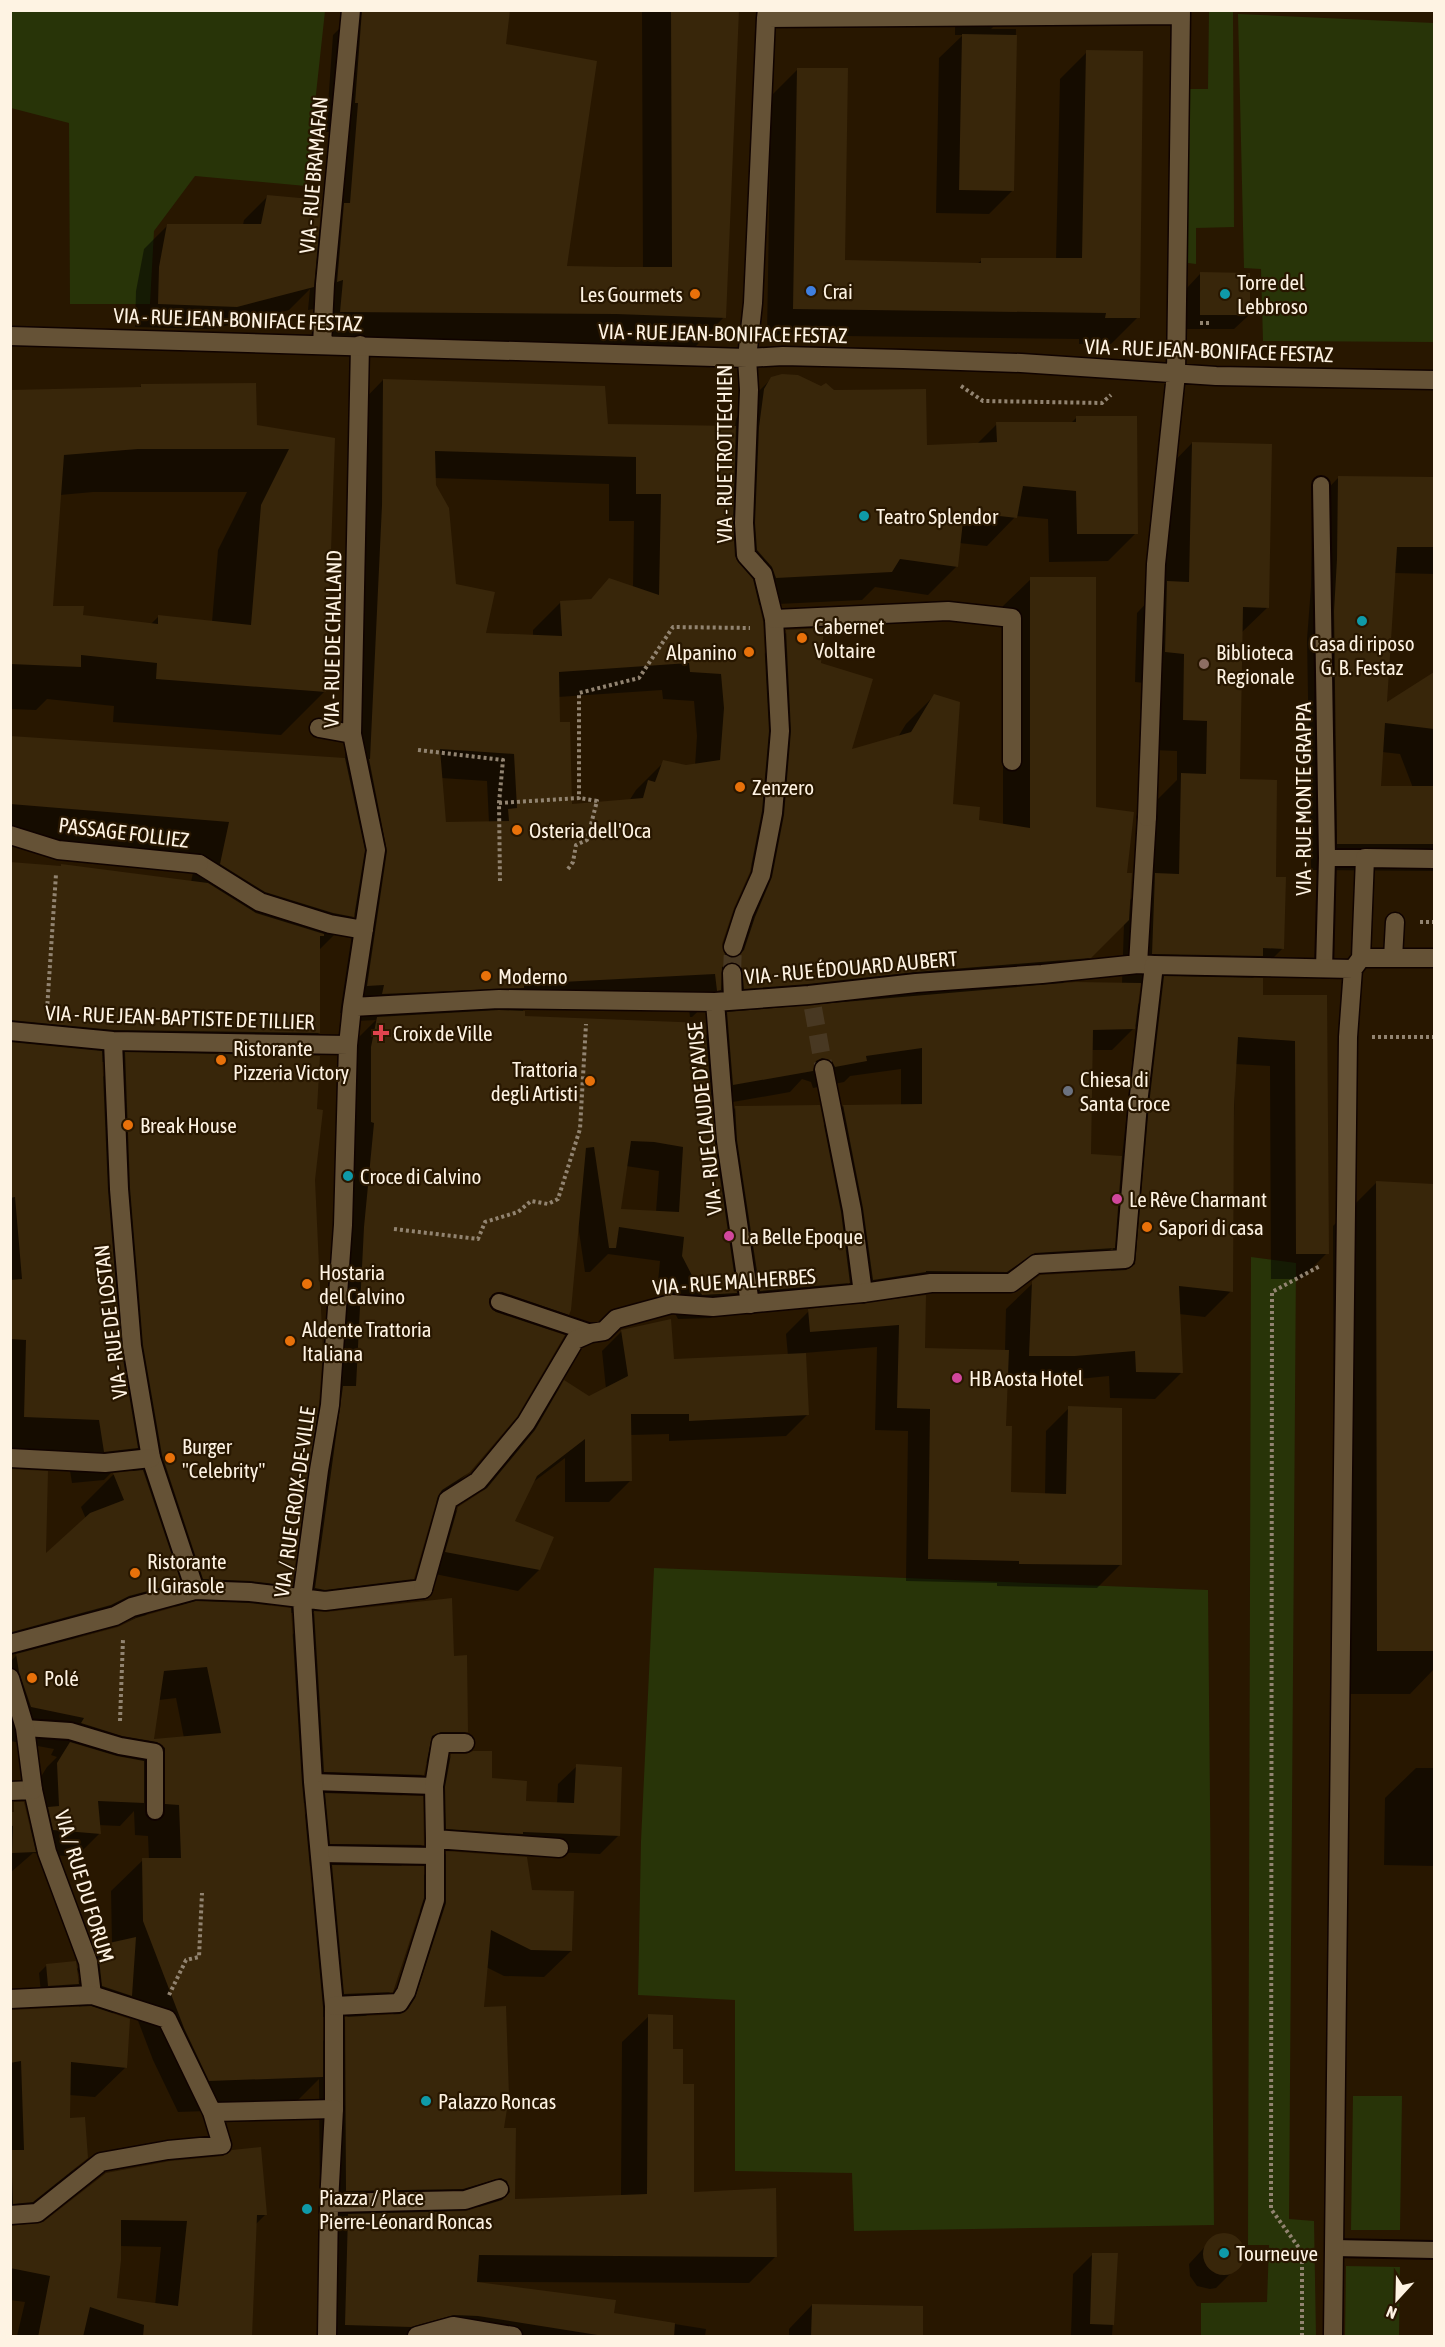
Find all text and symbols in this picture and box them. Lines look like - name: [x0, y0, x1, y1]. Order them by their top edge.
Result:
- street label: VIA - RUE BRAMAFAN: [294, 96, 332, 254]
- place label: Torre del Lebbroso: [1237, 270, 1308, 318]
- place label: Crai: [823, 279, 853, 303]
- place label: Les Gourmets: [580, 282, 683, 306]
- marker: Crai: [804, 284, 818, 298]
- marker: Les Gourmets: [688, 287, 702, 301]
- marker: Torre del Lebbroso: [1218, 287, 1232, 301]
- street label: VIA - RUE JEAN-BONIFACE FESTAZ: [113, 303, 363, 335]
- street label: VIA - RUE JEAN-BONIFACE FESTAZ: [598, 319, 848, 347]
- street label: VIA - RUE JEAN-BONIFACE FESTAZ: [1084, 334, 1334, 366]
- street label: VIA - RUE TROTTECHIEN: [712, 365, 736, 543]
- place label: Teatro Splendor: [876, 504, 999, 528]
- marker: Teatro Splendor: [857, 509, 871, 523]
- street label: VIA - RUE DE CHALLAND: [318, 550, 346, 728]
- place label: Cabernet Voltaire: [814, 614, 885, 662]
- marker: Casa di riposo G. B. Festaz: [1355, 614, 1369, 628]
- marker: Cabernet Voltaire: [795, 631, 809, 645]
- place label: Casa di riposo G. B. Festaz: [1309, 631, 1415, 679]
- place label: Alpanino: [666, 640, 737, 664]
- place label: Biblioteca Regionale: [1216, 640, 1295, 688]
- marker: Alpanino: [742, 645, 756, 659]
- marker: Biblioteca Regionale: [1197, 657, 1211, 671]
- street label: VIA - RUE MONTE GRAPPA: [1291, 702, 1315, 896]
- place label: Zenzero: [752, 775, 814, 799]
- marker: Zenzero: [733, 780, 747, 794]
- street label: PASSAGE FOLLIEZ: [57, 812, 191, 852]
- place label: Osteria dell'Oca: [529, 818, 652, 842]
- marker: Osteria dell'Oca: [510, 823, 524, 837]
- street label: VIA - RUE ÉDOUARD AUBERT: [743, 946, 959, 988]
- place label: Moderno: [498, 964, 568, 988]
- marker: Moderno: [479, 969, 493, 983]
- street label: VIA - RUE JEAN-BAPTISTE DE TILLIER: [45, 1000, 316, 1034]
- place label: Croix de Ville: [393, 1021, 493, 1045]
- street label: VIA - RUE CLAUDE D'AVISE: [682, 1021, 726, 1217]
- marker: Croix de Ville: [374, 1026, 388, 1040]
- place label: Ristorante Pizzeria Victory: [233, 1036, 350, 1084]
- marker: Ristorante Pizzeria Victory: [214, 1053, 228, 1067]
- place label: Trattoria degli Artisti: [491, 1057, 578, 1105]
- place label: Chiesa di Santa Croce: [1080, 1067, 1170, 1115]
- marker: Trattoria degli Artisti: [583, 1074, 597, 1088]
- marker: Chiesa di Santa Croce: [1061, 1084, 1075, 1098]
- place label: Break House: [140, 1113, 237, 1137]
- marker: Break House: [121, 1118, 135, 1132]
- place label: Croce di Calvino: [360, 1164, 481, 1188]
- marker: Croce di Calvino: [341, 1169, 355, 1183]
- place label: Le Rêve Charmant: [1129, 1187, 1267, 1211]
- marker: Le Rêve Charmant: [1110, 1192, 1124, 1206]
- place label: Sapori di casa: [1159, 1215, 1264, 1239]
- marker: Sapori di casa: [1140, 1220, 1154, 1234]
- place label: La Belle Epoque: [741, 1224, 863, 1248]
- marker: La Belle Epoque: [722, 1229, 736, 1243]
- street label: VIA - RUE DE LOSTAN: [89, 1244, 131, 1400]
- place label: Hostaria del Calvino: [319, 1260, 405, 1308]
- street label: VIA - RUE MALHERBES: [652, 1263, 817, 1299]
- marker: Hostaria del Calvino: [300, 1277, 314, 1291]
- place label: Aldente Trattoria Italiana: [302, 1317, 432, 1365]
- marker: Aldente Trattoria Italiana: [283, 1334, 297, 1348]
- place label: HB Aosta Hotel: [969, 1366, 1084, 1390]
- marker: HB Aosta Hotel: [950, 1371, 964, 1385]
- street label: VIA / RUE CROIX-DE-VILLE: [269, 1405, 319, 1599]
- place label: Burger "Celebrity": [182, 1434, 265, 1482]
- marker: Burger "Celebrity": [163, 1451, 177, 1465]
- place label: Ristorante Il Girasole: [147, 1549, 227, 1597]
- marker: Ristorante Il Girasole: [128, 1566, 142, 1580]
- place label: Polé: [44, 1666, 79, 1690]
- marker: Polé: [25, 1671, 39, 1685]
- street label: VIA / RUE DU FORUM: [50, 1807, 120, 1965]
- place label: Palazzo Roncas: [438, 2089, 556, 2113]
- marker: Palazzo Roncas: [419, 2094, 433, 2108]
- place label: Piazza / Place Pierre-Léonard Roncas: [319, 2185, 492, 2233]
- marker: Piazza / Place Pierre-Léonard Roncas: [300, 2202, 314, 2216]
- place label: Tourneuve: [1236, 2241, 1318, 2265]
- marker: Tourneuve: [1217, 2246, 1231, 2260]
- north arrow: [1367, 2269, 1427, 2329]
- text: N: [1384, 2303, 1399, 2323]

